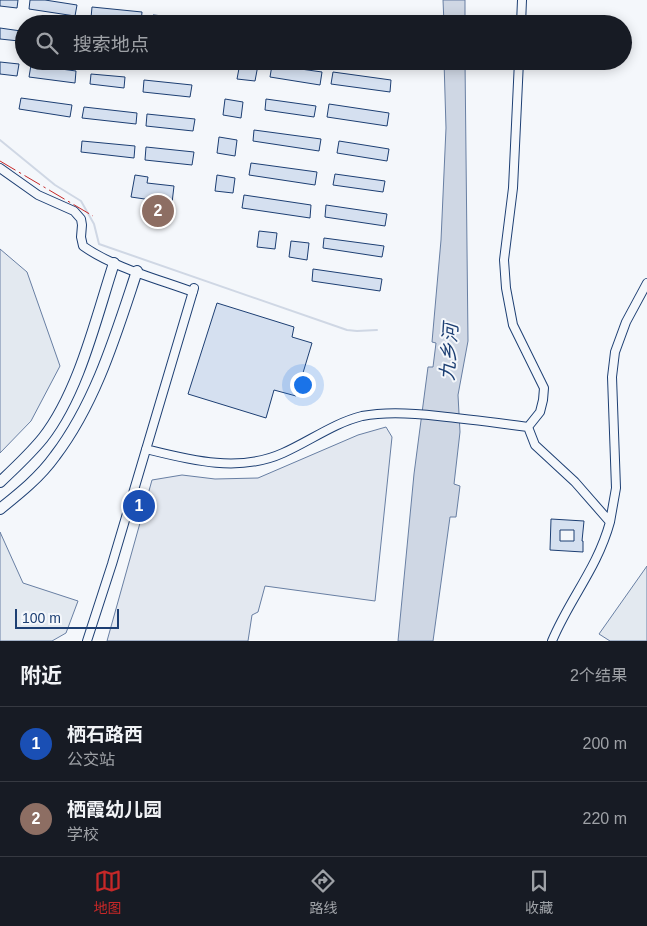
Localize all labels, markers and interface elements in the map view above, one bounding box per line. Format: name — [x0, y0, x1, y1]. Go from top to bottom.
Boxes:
search box — [15, 15, 632, 70]
icon: search — [33, 29, 61, 57]
text: 搜索地点 — [73, 34, 149, 55]
pin: 2 — [142, 192, 174, 230]
water label: 九乡河 — [437, 319, 462, 381]
your location — [290, 372, 316, 398]
pin: 1 — [123, 487, 155, 525]
scale bar — [15, 606, 119, 629]
text: 100 m — [22, 610, 61, 626]
text: 附近 — [20, 664, 62, 687]
text: 2个结果 — [570, 667, 627, 684]
text: 栖石路西 — [67, 724, 143, 745]
text: 1 — [32, 735, 40, 752]
text: 200 m — [583, 735, 627, 752]
text: 公交站 — [67, 751, 115, 768]
text: 栖霞幼儿园 — [67, 799, 162, 820]
text: 2 — [32, 810, 40, 827]
text: 220 m — [583, 810, 627, 827]
text: 学校 — [67, 826, 99, 843]
tab: 地图 — [94, 867, 122, 917]
tab: 路线 — [309, 867, 337, 917]
tab: 收藏 — [525, 867, 553, 917]

